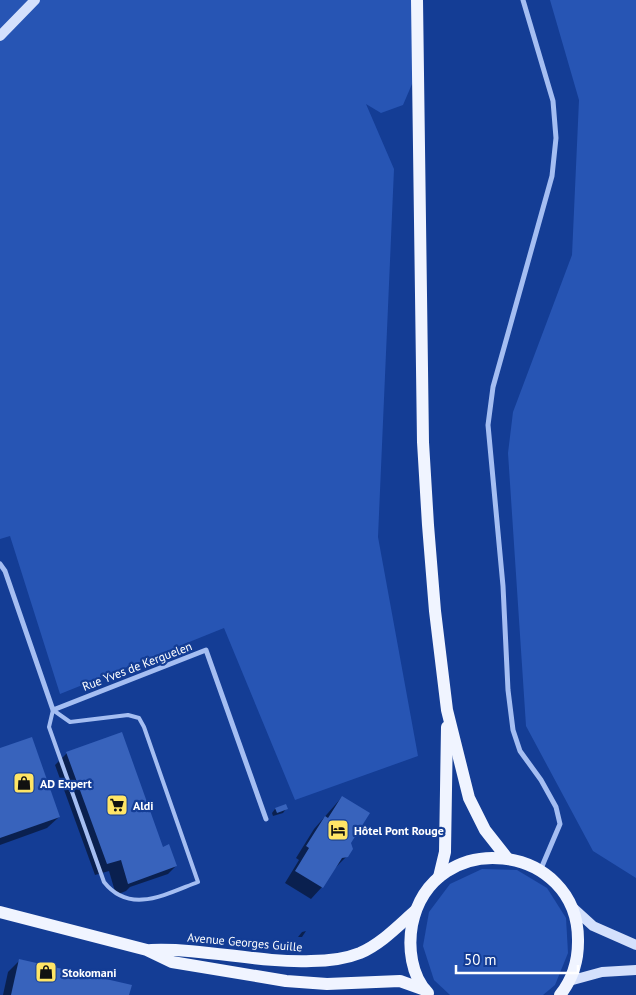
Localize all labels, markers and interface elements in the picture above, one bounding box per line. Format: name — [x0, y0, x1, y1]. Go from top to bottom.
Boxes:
street label: Rue Yves de Kerguelen — [80, 638, 194, 694]
shop icon: AD Expert — [12, 771, 36, 795]
place label: AD Expert — [40, 776, 93, 791]
supermarket icon: Aldi — [105, 793, 129, 817]
place label: Aldi — [133, 798, 153, 813]
hotel icon: Hôtel Pont Rouge — [326, 818, 350, 842]
place label: Hôtel Pont Rouge — [354, 823, 444, 838]
street label: Avenue Georges Guille — [187, 929, 303, 955]
scale bar — [456, 942, 578, 974]
text: 50 m — [464, 950, 497, 969]
shop icon: Stokomani — [34, 960, 58, 984]
place label: Stokomani — [62, 965, 117, 980]

